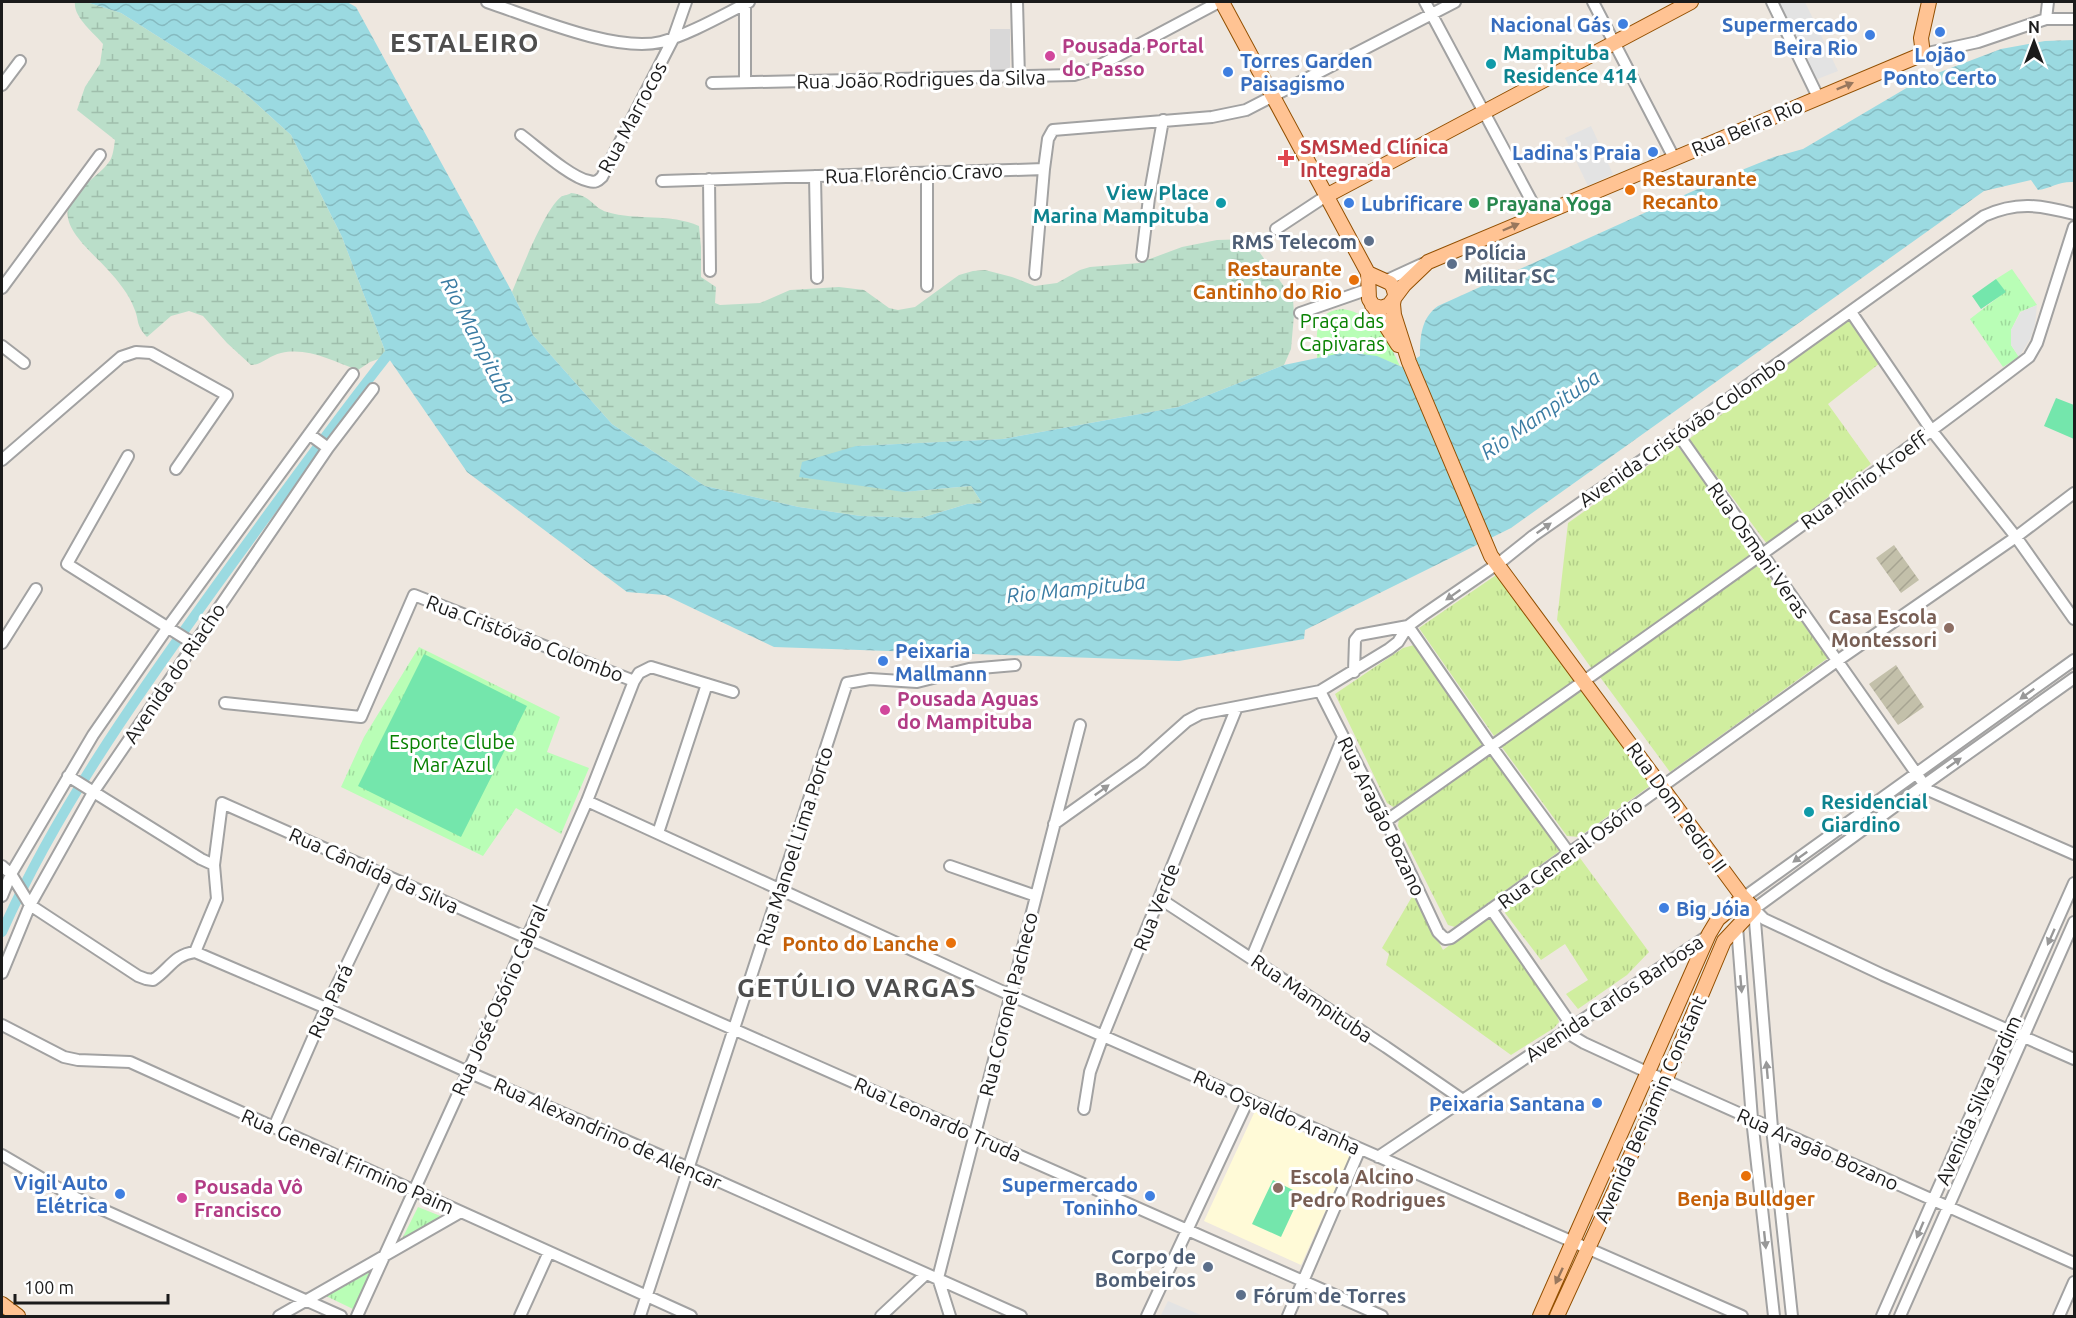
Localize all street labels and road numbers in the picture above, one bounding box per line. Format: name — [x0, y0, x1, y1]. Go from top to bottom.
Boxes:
street label: Rua Marrocos — [593, 57, 671, 177]
street label: Rua João Rodrigues da Silva — [796, 65, 1046, 93]
street label: Rua Beira Rio — [1688, 93, 1806, 161]
street label: Rua Florêncio Cravo — [825, 158, 1003, 188]
street label: Avenida Cristóvão Colombo — [1574, 351, 1790, 511]
street label: Rua Plínio Kroeff — [1796, 426, 1932, 534]
street label: Rua Osmani Veras — [1703, 478, 1815, 622]
street label: Rua Cristóvão Colombo — [423, 590, 627, 686]
street label: Avenida do Riacho — [119, 598, 229, 748]
street label: Rua Aragão Bozano — [1333, 733, 1431, 899]
street label: Rua Dom Pedro II — [1622, 738, 1732, 876]
street label: Rua Manoel Lima Porto — [751, 743, 837, 949]
street label: Rua General Osório — [1493, 793, 1647, 913]
street label: Rua Cândida da Silva — [286, 822, 462, 918]
street label: Rua Verde — [1128, 860, 1184, 954]
street label: Rua José Osório Cabral — [446, 901, 552, 1099]
street label: Rua Coronel Pacheco — [974, 910, 1042, 1098]
street label: Avenida Carlos Barbosa — [1521, 930, 1707, 1066]
street label: Rua Mampituba — [1247, 949, 1377, 1047]
street label: Rua Pará — [303, 961, 357, 1041]
street label: Avenida Benjamin Constant — [1589, 992, 1711, 1226]
street label: Avenida Silva Jardim — [1930, 1012, 2026, 1188]
street label: Rua Osvaldo Aranha — [1190, 1065, 1364, 1159]
street label: Rua Alexandrino de Alencar — [491, 1072, 726, 1194]
street label: Rua Leonardo Truda — [851, 1072, 1025, 1166]
street label: Rua Aragão Bozano — [1734, 1103, 1902, 1195]
street label: Rua General Firmino Paim — [238, 1104, 458, 1218]

